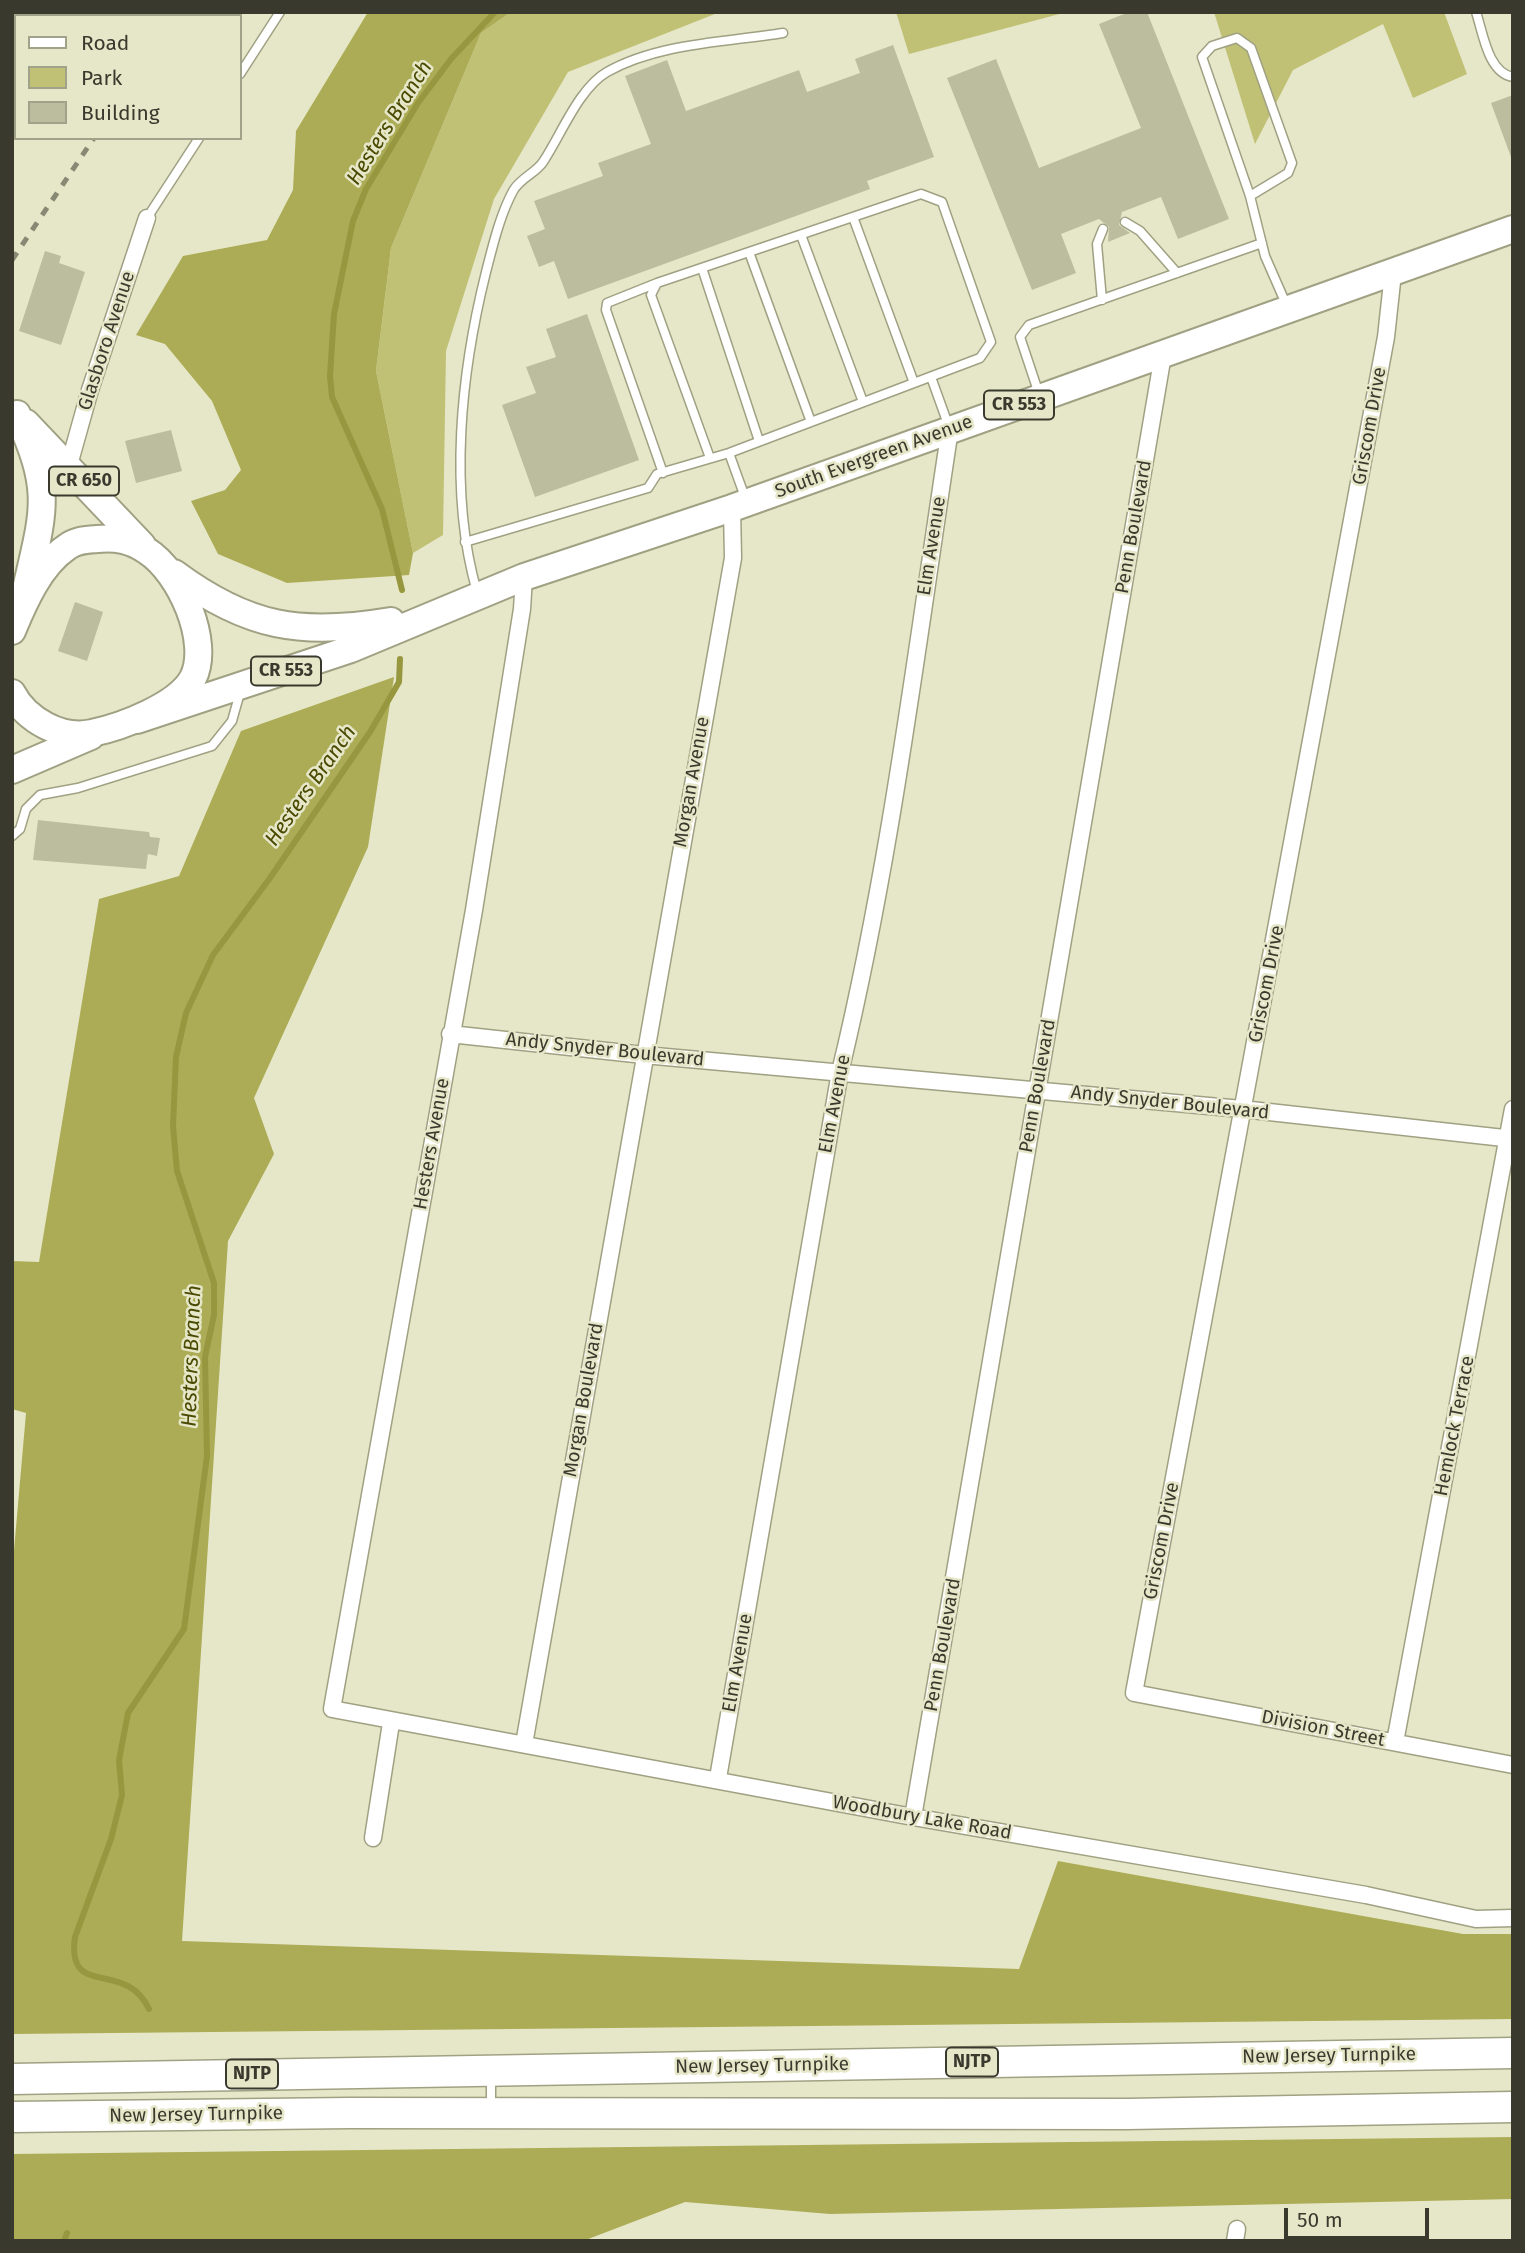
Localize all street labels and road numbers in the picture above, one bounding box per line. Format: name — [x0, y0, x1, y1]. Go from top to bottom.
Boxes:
street label: Glasboro Avenue — [74, 269, 140, 413]
street label: Griscom Drive — [1348, 365, 1392, 487]
road number: CR 553 — [984, 390, 1054, 419]
street label: South Evergreen Avenue — [772, 411, 976, 503]
street label: Penn Boulevard — [1111, 459, 1157, 595]
road number: CR 650 — [49, 466, 119, 495]
street label: Elm Avenue — [913, 495, 951, 597]
road number: CR 553 — [251, 656, 321, 686]
street label: Morgan Avenue — [669, 715, 715, 849]
street label: Griscom Drive — [1244, 923, 1290, 1045]
street label: Penn Boulevard — [1015, 1018, 1061, 1154]
street label: Andy Snyder Boulevard — [505, 1028, 705, 1072]
street label: Elm Avenue — [814, 1053, 856, 1155]
street label: Hesters Avenue — [409, 1076, 455, 1212]
street label: Andy Snyder Boulevard — [1070, 1081, 1270, 1125]
street label: Morgan Boulevard — [559, 1321, 609, 1479]
street label: Hemlock Terrace — [1430, 1354, 1480, 1498]
street label: Griscom Drive — [1139, 1480, 1185, 1602]
street label: Penn Boulevard — [920, 1577, 966, 1713]
street label: Elm Avenue — [718, 1612, 758, 1714]
street label: Division Street — [1259, 1706, 1387, 1752]
street label: Woodbury Lake Road — [831, 1791, 1013, 1845]
street label: New Jersey Turnpike — [1242, 2043, 1416, 2069]
road number: NJTP — [946, 2048, 998, 2076]
street label: New Jersey Turnpike — [675, 2053, 849, 2079]
road number: NJTP — [226, 2060, 278, 2088]
street label: New Jersey Turnpike — [109, 2102, 283, 2128]

